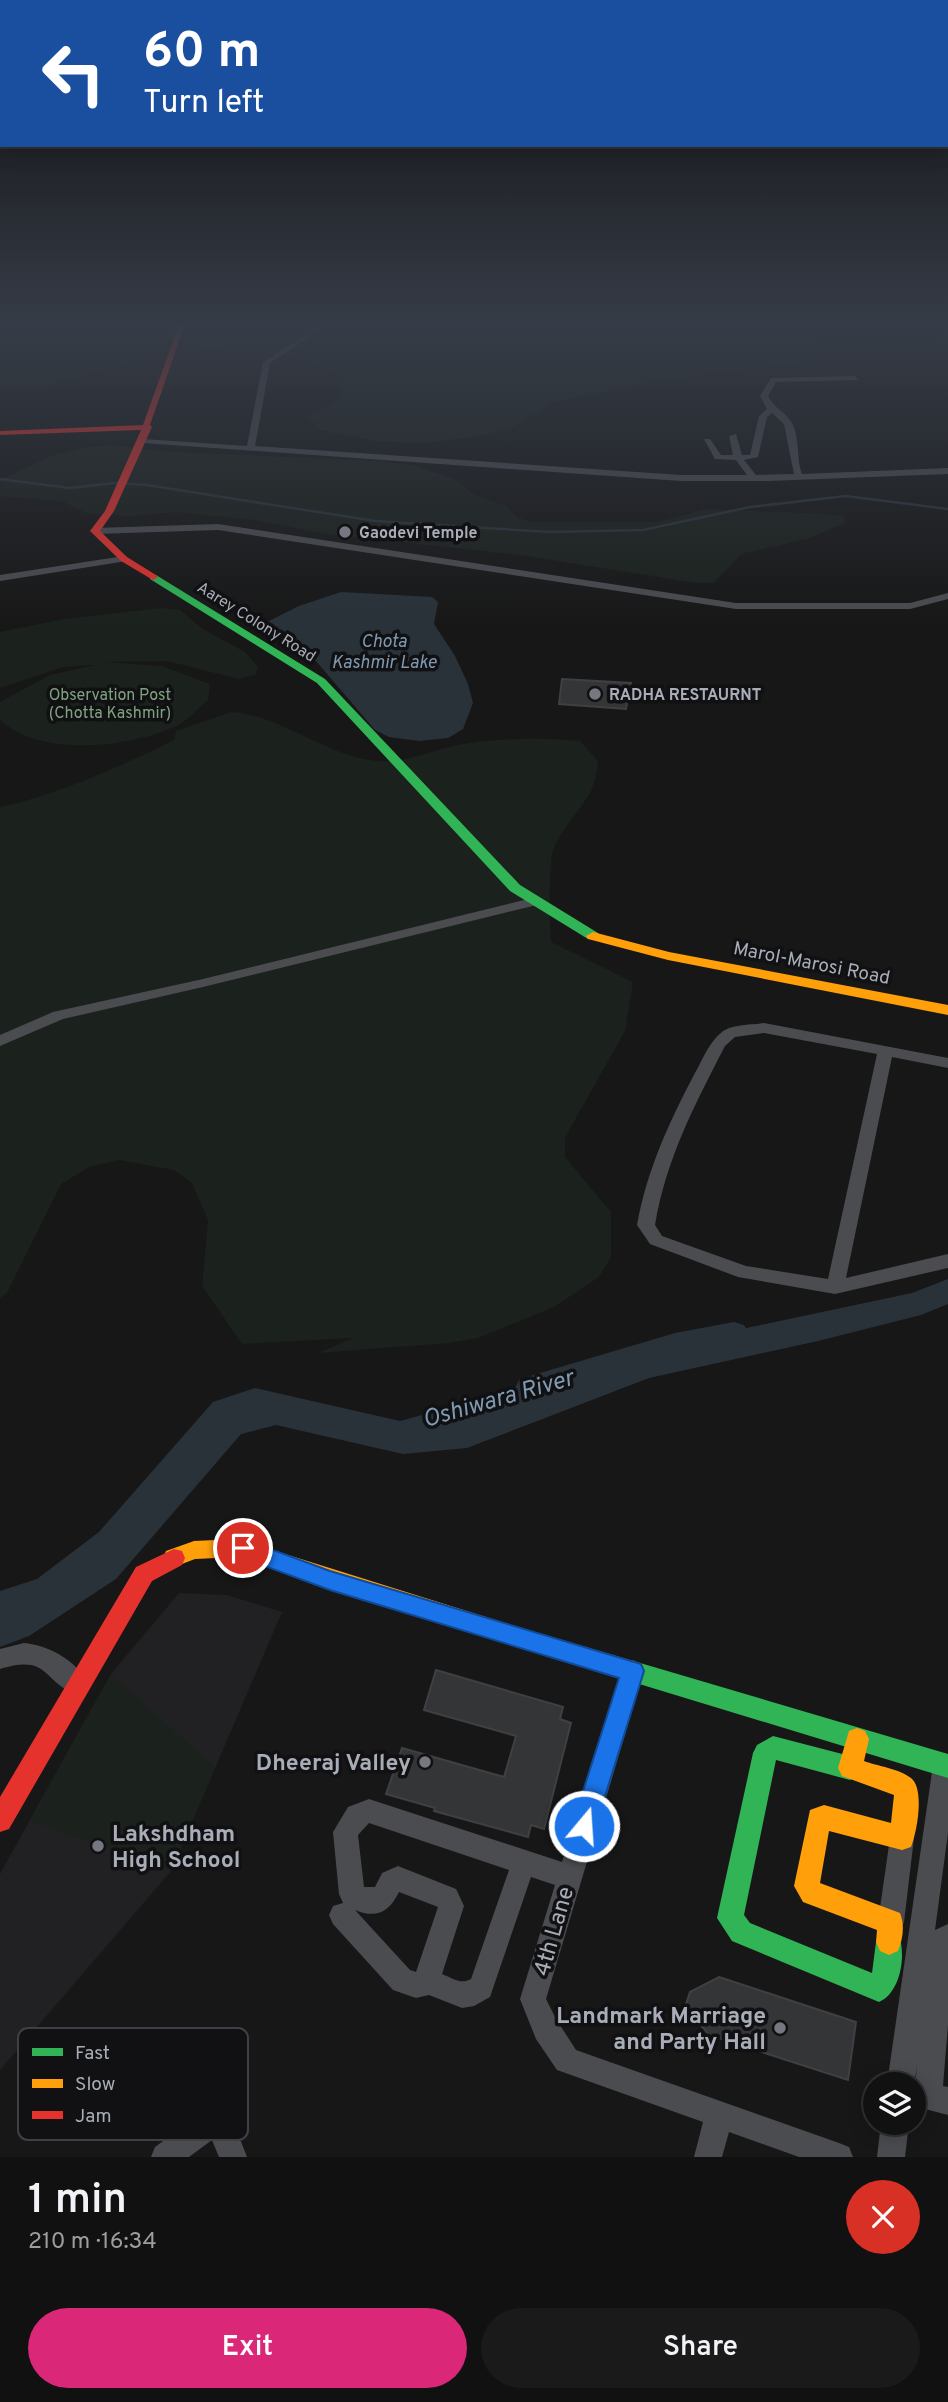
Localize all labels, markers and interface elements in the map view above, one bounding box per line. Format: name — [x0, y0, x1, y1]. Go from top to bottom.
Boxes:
text: 60 m — [143, 23, 261, 85]
icon: left — [28, 28, 119, 119]
text: Turn left — [143, 84, 264, 124]
marker: Gaodevi Temple — [337, 524, 353, 540]
place label: Gaodevi Temple — [359, 524, 478, 544]
street label: Aarey Colony Road — [193, 578, 319, 667]
water label: Chota Kashmir Lake — [331, 631, 437, 675]
park label: Observation Post (Chotta Kashmir) — [49, 686, 171, 724]
marker: RADHA RESTAURNT — [587, 686, 603, 702]
place label: RADHA RESTAURNT — [609, 686, 762, 706]
street label: Marol-Marosi Road — [731, 937, 892, 991]
water label: Oshiwara River — [420, 1364, 579, 1436]
pin — [213, 1518, 273, 1578]
icon: arrive — [224, 1529, 262, 1567]
place label: Dheeraj Valley — [256, 1750, 411, 1779]
marker: Dheeraj Valley — [417, 1754, 433, 1770]
position arrow — [547, 1789, 621, 1863]
place label: Lakshdham High School — [112, 1821, 241, 1876]
marker: Lakshdham High School — [90, 1838, 106, 1854]
street label: 4th Lane — [529, 1884, 582, 1980]
place label: Landmark Marriage and Party Hall — [556, 2003, 766, 2058]
marker: Landmark Marriage and Party Hall — [772, 2020, 788, 2036]
legend — [18, 2028, 248, 2140]
text: Fast — [75, 2042, 110, 2066]
map controls — [863, 2072, 926, 2135]
button: layers — [863, 2072, 926, 2135]
text: Slow — [75, 2073, 115, 2097]
text: Jam — [75, 2105, 112, 2129]
text: 1 min — [28, 2175, 127, 2228]
button: close — [846, 2180, 920, 2254]
text: 210 m · 16:34 — [28, 2228, 157, 2257]
button: Exit — [28, 2308, 467, 2388]
button: Share — [481, 2308, 920, 2388]

